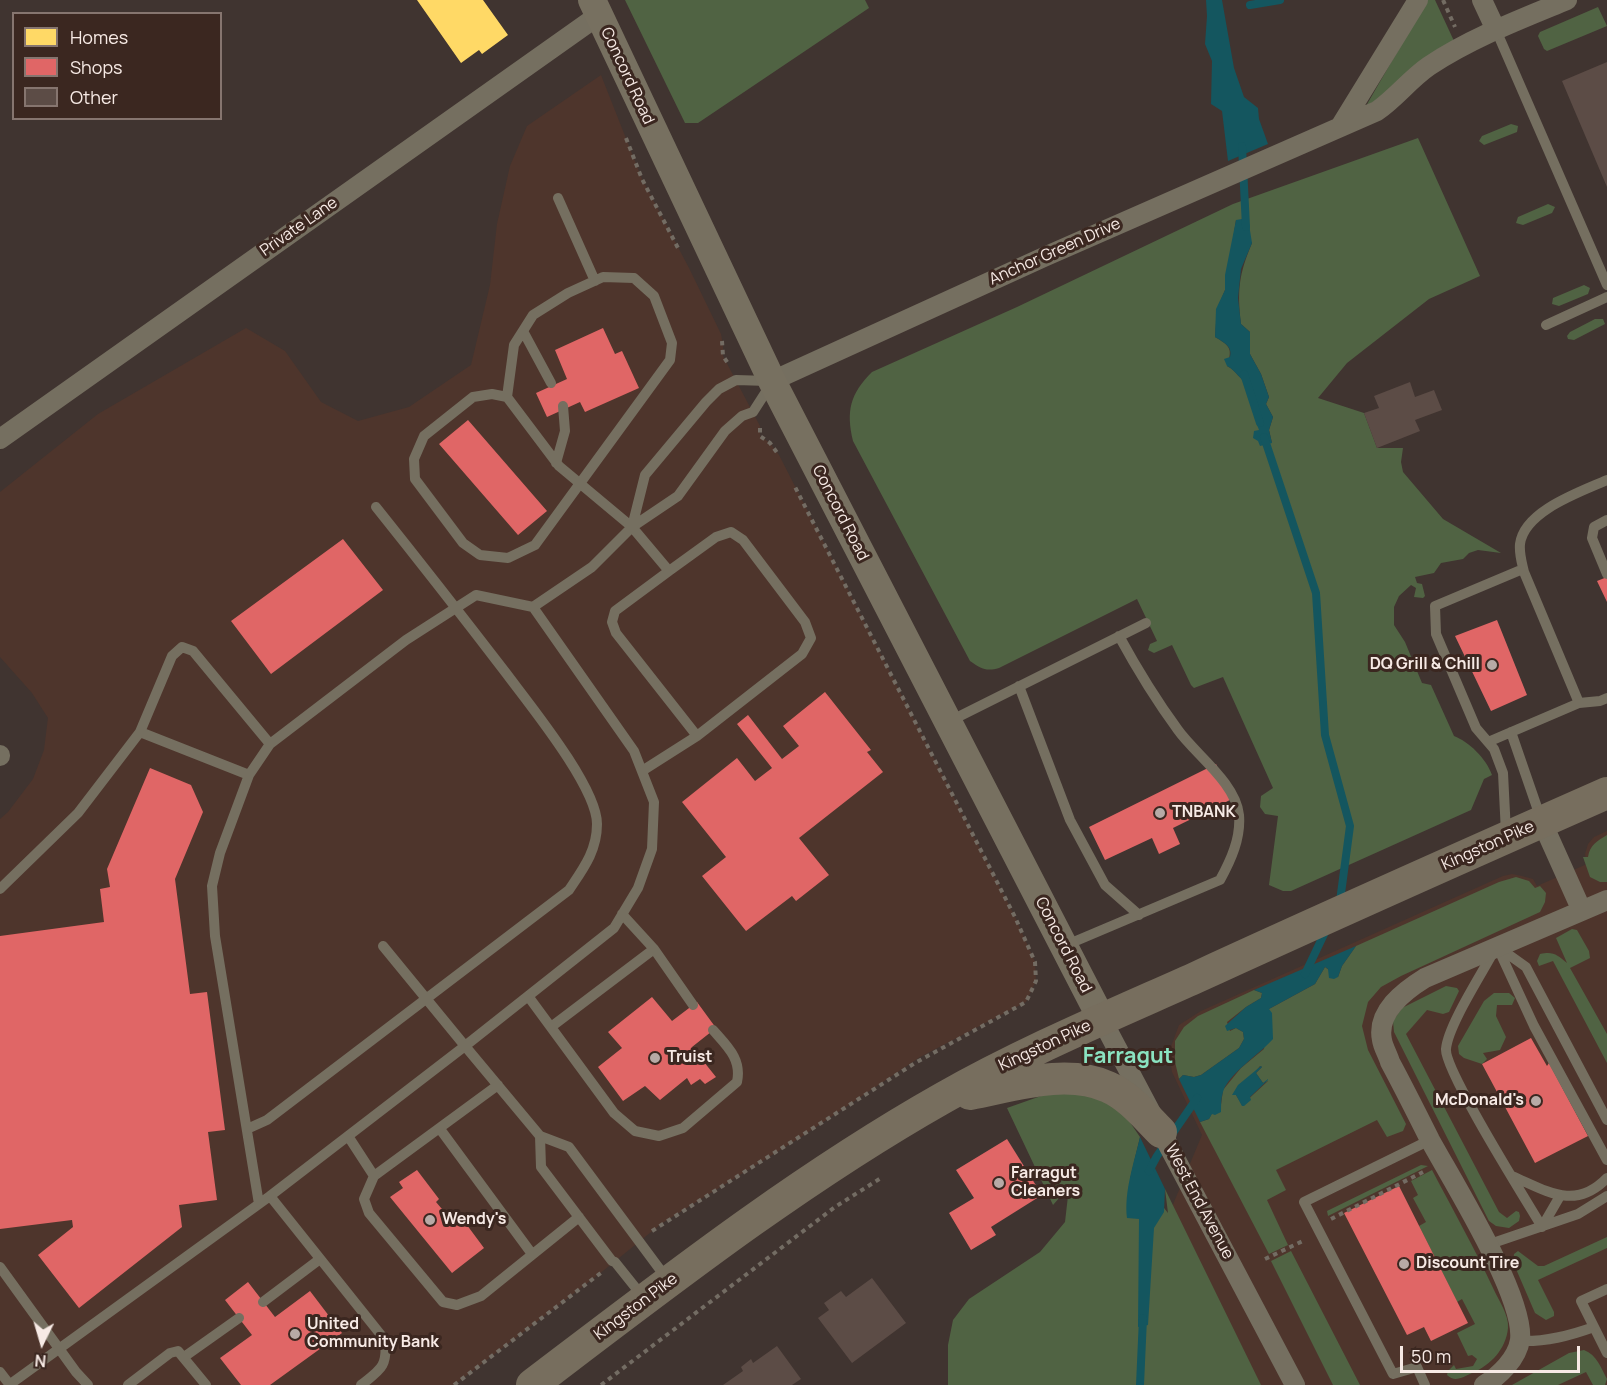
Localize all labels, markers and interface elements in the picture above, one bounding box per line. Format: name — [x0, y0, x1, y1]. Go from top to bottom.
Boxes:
legend — [12, 12, 222, 120]
text: Homes — [70, 25, 128, 49]
street label: Concord Road — [596, 25, 658, 127]
text: Shops — [70, 55, 122, 79]
text: Other — [70, 85, 118, 109]
street label: Private Lane — [257, 193, 341, 261]
street label: Anchor Green Drive — [986, 214, 1124, 290]
street label: Concord Road — [808, 462, 872, 564]
place label: DQ Grill & Chill — [1370, 655, 1480, 675]
marker: DQ Grill & Chill — [1485, 658, 1499, 672]
place label: TNBANK — [1172, 803, 1236, 823]
marker: TNBANK — [1153, 806, 1167, 820]
street label: Kingston Pike — [1439, 817, 1537, 875]
street label: Concord Road — [1031, 894, 1095, 996]
street label: Kingston Pike — [996, 1016, 1094, 1076]
district label: Farragut — [1083, 1044, 1173, 1070]
place label: Truist — [667, 1048, 712, 1068]
marker: Truist — [648, 1051, 662, 1065]
place label: McDonald's — [1435, 1091, 1524, 1111]
marker: McDonald's — [1529, 1094, 1543, 1108]
street label: West End Avenue — [1161, 1141, 1237, 1263]
place label: Farragut Cleaners — [1011, 1164, 1080, 1202]
marker: Farragut Cleaners — [992, 1176, 1006, 1190]
place label: Wendy's — [442, 1210, 506, 1230]
marker: Wendy's — [423, 1213, 437, 1227]
place label: Discount Tire — [1416, 1254, 1519, 1274]
marker: Discount Tire — [1397, 1257, 1411, 1271]
street label: Kingston Pike — [591, 1269, 681, 1345]
north arrow — [12, 1313, 72, 1373]
place label: United Community Bank — [307, 1315, 439, 1353]
marker: United Community Bank — [288, 1327, 302, 1341]
scale bar — [1403, 1334, 1583, 1372]
text: 50 m — [1411, 1344, 1451, 1368]
text: N — [34, 1349, 47, 1372]

